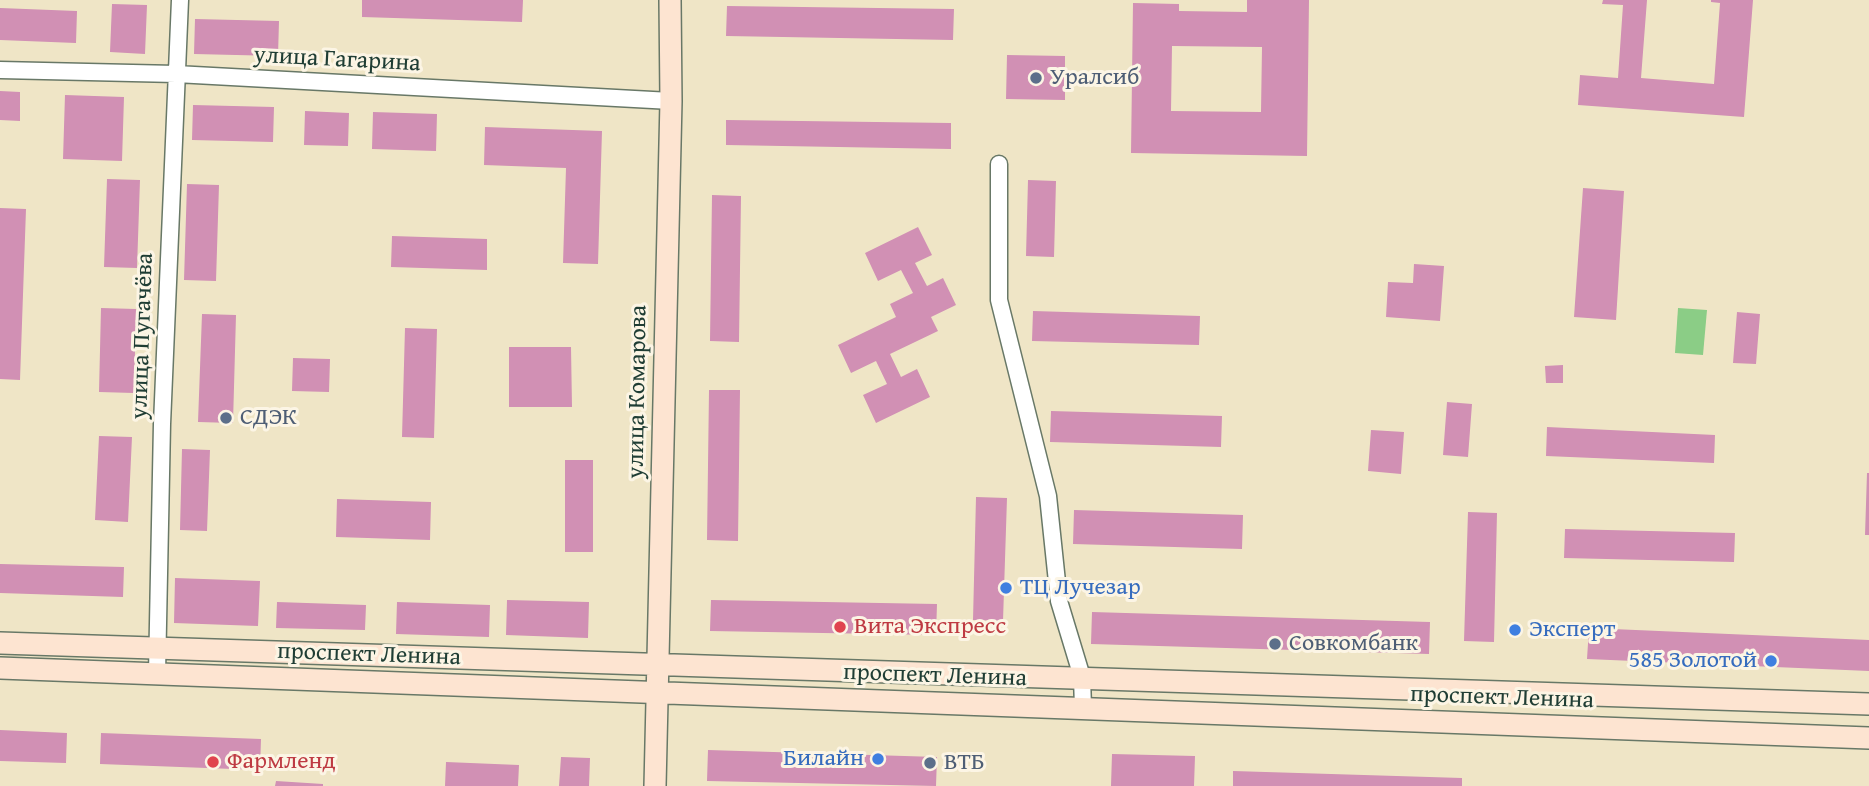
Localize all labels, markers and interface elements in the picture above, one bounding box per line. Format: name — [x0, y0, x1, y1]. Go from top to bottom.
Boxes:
street label: улица Гагарина — [253, 41, 421, 79]
place label: Уралсиб — [1050, 64, 1139, 92]
marker: Уралсиб — [1028, 70, 1044, 86]
street label: улица Пугачёва — [126, 252, 160, 420]
street label: улица Комарова — [622, 305, 654, 479]
place label: СДЭК — [240, 404, 297, 432]
marker: СДЭК — [218, 410, 234, 426]
place label: ТЦ Лучезар — [1020, 574, 1141, 602]
marker: ТЦ Лучезар — [998, 580, 1014, 596]
place label: Вита Экспресс — [854, 613, 1006, 641]
place label: Эксперт — [1529, 616, 1615, 644]
marker: Вита Экспресс — [832, 619, 848, 635]
marker: Эксперт — [1507, 622, 1523, 638]
place label: Совкомбанк — [1289, 630, 1418, 658]
marker: Совкомбанк — [1267, 636, 1283, 652]
street label: проспект Ленина — [277, 637, 461, 673]
place label: 585 Золотой — [1629, 647, 1757, 675]
marker: 585 Золотой — [1763, 653, 1779, 669]
street label: проспект Ленина — [843, 658, 1027, 694]
street label: проспект Ленина — [1410, 680, 1594, 716]
place label: Билайн — [783, 745, 864, 773]
place label: Фармленд — [227, 748, 336, 776]
place label: ВТБ — [944, 749, 985, 777]
marker: Билайн — [870, 751, 886, 767]
marker: Фармленд — [205, 754, 221, 770]
marker: ВТБ — [922, 755, 938, 771]

